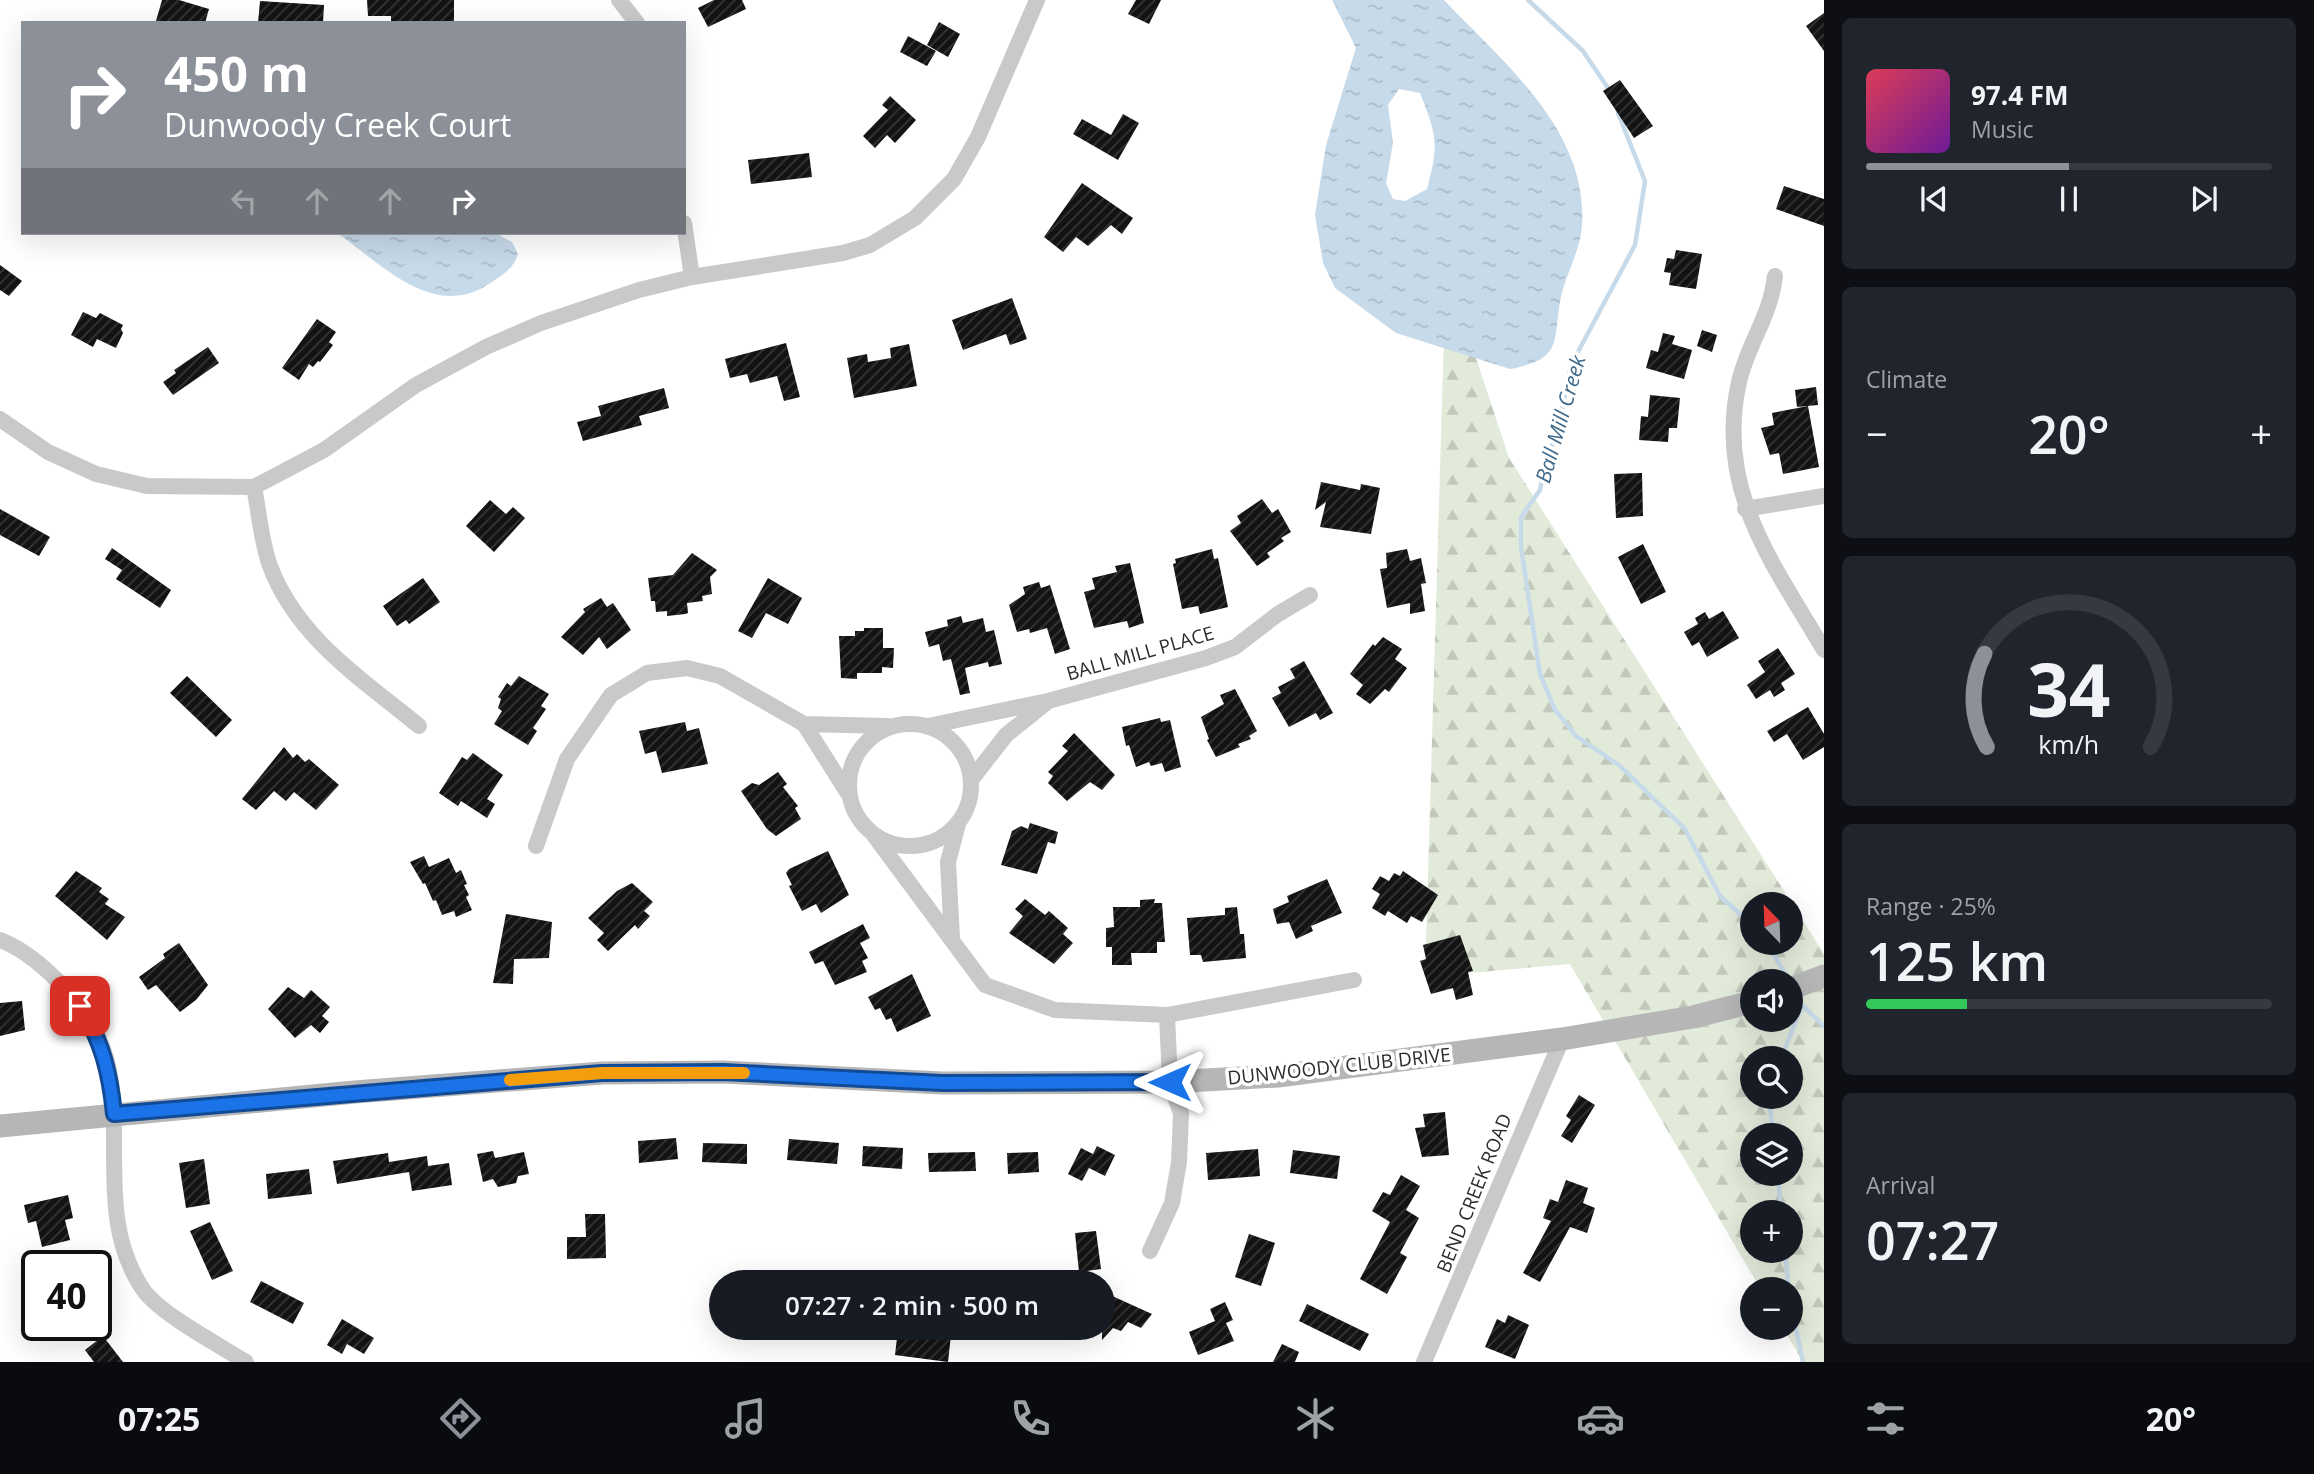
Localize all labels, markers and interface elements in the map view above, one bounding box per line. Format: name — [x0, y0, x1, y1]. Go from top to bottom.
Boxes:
text: 450 m — [164, 40, 309, 106]
icon: right — [49, 49, 140, 140]
text: 97.4 FM — [1971, 77, 2069, 113]
text: Dunwoody Creek Court — [164, 103, 512, 146]
text: Music — [1971, 113, 2034, 145]
icon: previous — [1915, 180, 1953, 218]
icon: pause — [2050, 180, 2088, 218]
icon: next — [2185, 180, 2223, 218]
icon: left — [225, 182, 263, 220]
icon: ahead — [298, 182, 336, 220]
icon: ahead — [371, 182, 409, 220]
icon: right — [444, 182, 482, 220]
water label: Ball Mill Creek — [1528, 351, 1592, 486]
text: Climate — [1866, 363, 1947, 395]
text: 20° — [2028, 398, 2110, 469]
text: − — [1866, 407, 1888, 459]
text: + — [2250, 407, 2272, 459]
street label: BALL MILL PLACE — [1063, 620, 1217, 686]
text: 34 — [2027, 639, 2111, 738]
text: km/h — [2039, 727, 2099, 761]
text: Range · 25% — [1866, 890, 1996, 922]
north arrow — [1740, 892, 1802, 956]
map controls — [1740, 892, 1803, 1340]
text: 125 km — [1866, 925, 2048, 996]
button: sound — [1740, 969, 1803, 1032]
pin — [50, 976, 110, 1036]
icon: arrive — [61, 987, 99, 1025]
street label: DUNWOODY CLUB DRIVE — [1226, 1041, 1452, 1091]
position arrow — [1133, 1045, 1207, 1119]
button: search — [1740, 1046, 1803, 1109]
street label: BEND CREEK ROAD — [1430, 1110, 1518, 1276]
button: layers — [1740, 1123, 1803, 1186]
text: Arrival — [1866, 1169, 1935, 1201]
button: + — [1740, 1200, 1803, 1263]
text: 07:27 — [1866, 1204, 1999, 1275]
speed limit sign: 40 — [21, 1250, 112, 1341]
button: − — [1740, 1277, 1803, 1340]
text: 07:27 · 2 min · 500 m — [785, 1287, 1039, 1323]
icon: directions — [436, 1394, 485, 1443]
icon: music — [721, 1394, 770, 1443]
icon: phone — [1006, 1394, 1055, 1443]
icon: climate — [1291, 1394, 1340, 1443]
icon: car — [1576, 1394, 1625, 1443]
icon: filters — [1861, 1394, 1910, 1443]
text: 07:25 — [118, 1397, 200, 1440]
text: 20° — [2146, 1397, 2196, 1440]

